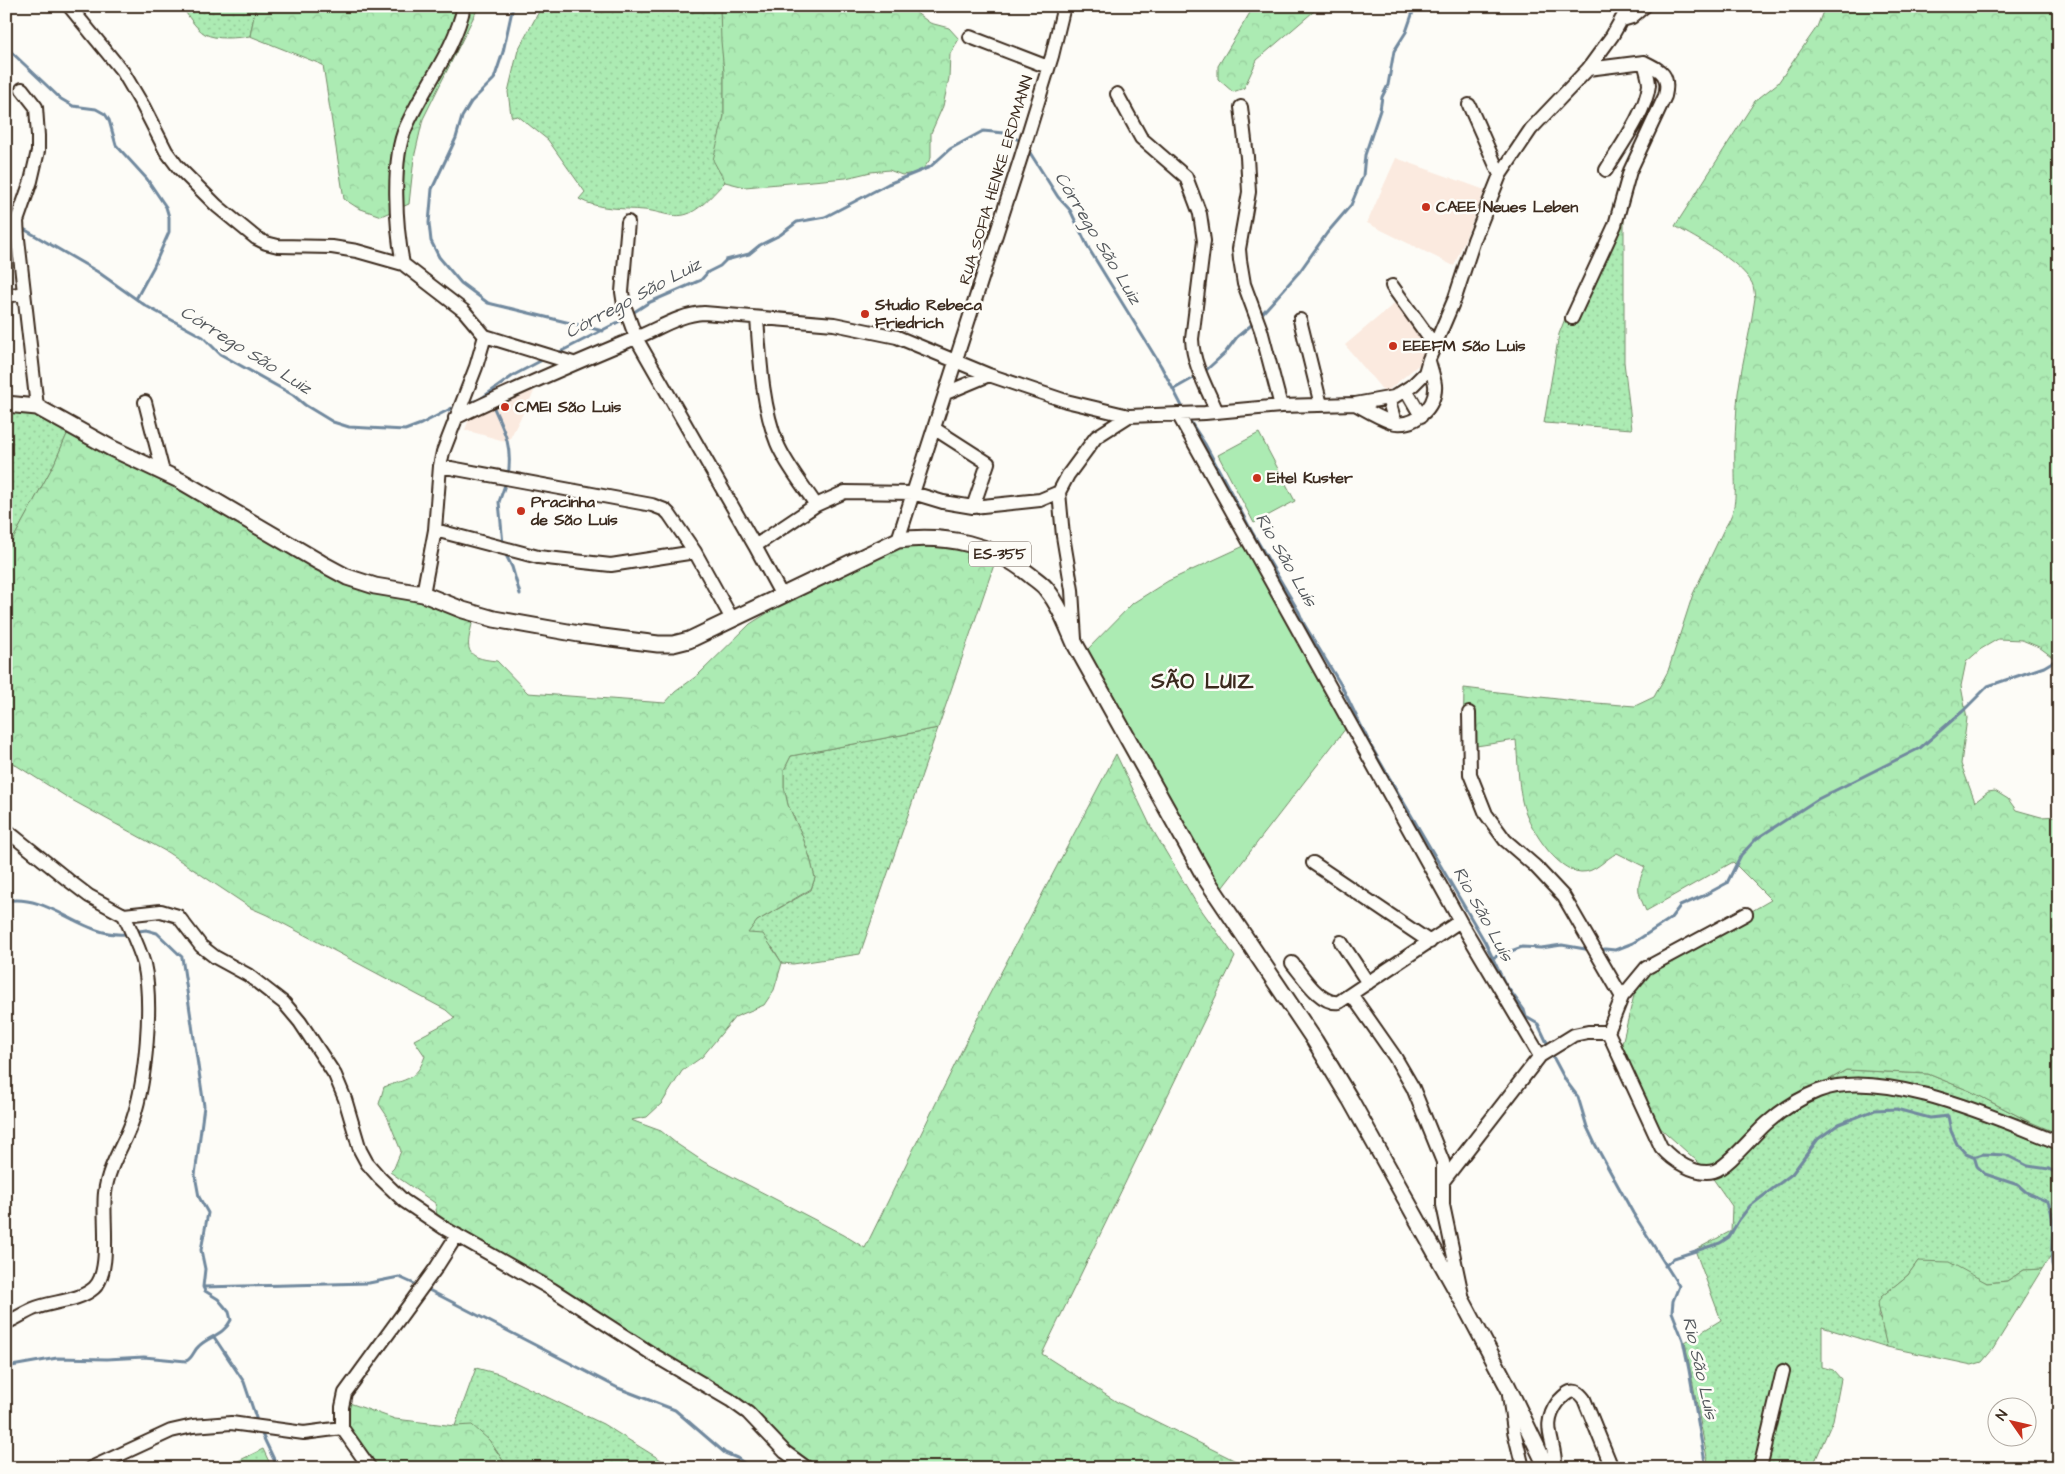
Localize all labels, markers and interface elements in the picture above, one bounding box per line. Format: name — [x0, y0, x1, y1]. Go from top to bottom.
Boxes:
street label: RUA SOFIA HENKE ERDMANN — [954, 73, 1038, 287]
water label: Córrego São Luiz — [1048, 167, 1148, 310]
place label: CAEE Neues Leben — [1436, 196, 1578, 218]
marker: CAEE Neues Leben — [1420, 201, 1432, 213]
water label: Córrego São Luiz — [561, 251, 707, 345]
place label: Studio Rebeca Friedrich — [874, 294, 983, 334]
water label: Córrego São Luiz — [175, 300, 317, 402]
marker: Studio Rebeca Friedrich — [859, 308, 871, 320]
place label: EEEFM São Luis — [1403, 335, 1526, 357]
marker: EEEFM São Luis — [1387, 340, 1399, 352]
place label: CMEI São Luis — [515, 396, 621, 418]
marker: CMEI São Luis — [499, 401, 511, 413]
place label: Eitel Kuster — [1267, 467, 1353, 489]
marker: Eitel Kuster — [1251, 472, 1263, 484]
place label: Pracinha de São Luís — [530, 491, 618, 531]
marker: Pracinha de São Luís — [515, 505, 527, 517]
water label: Rio São Luís — [1249, 509, 1323, 612]
road number: ES-355 — [969, 542, 1031, 566]
district label: SÃO LUIZ — [1150, 667, 1255, 696]
water label: Rio São Luís — [1447, 862, 1520, 967]
water label: Rio São Luís — [1676, 1314, 1724, 1423]
north arrow — [1988, 1396, 2038, 1446]
text: N — [1991, 1406, 2013, 1425]

